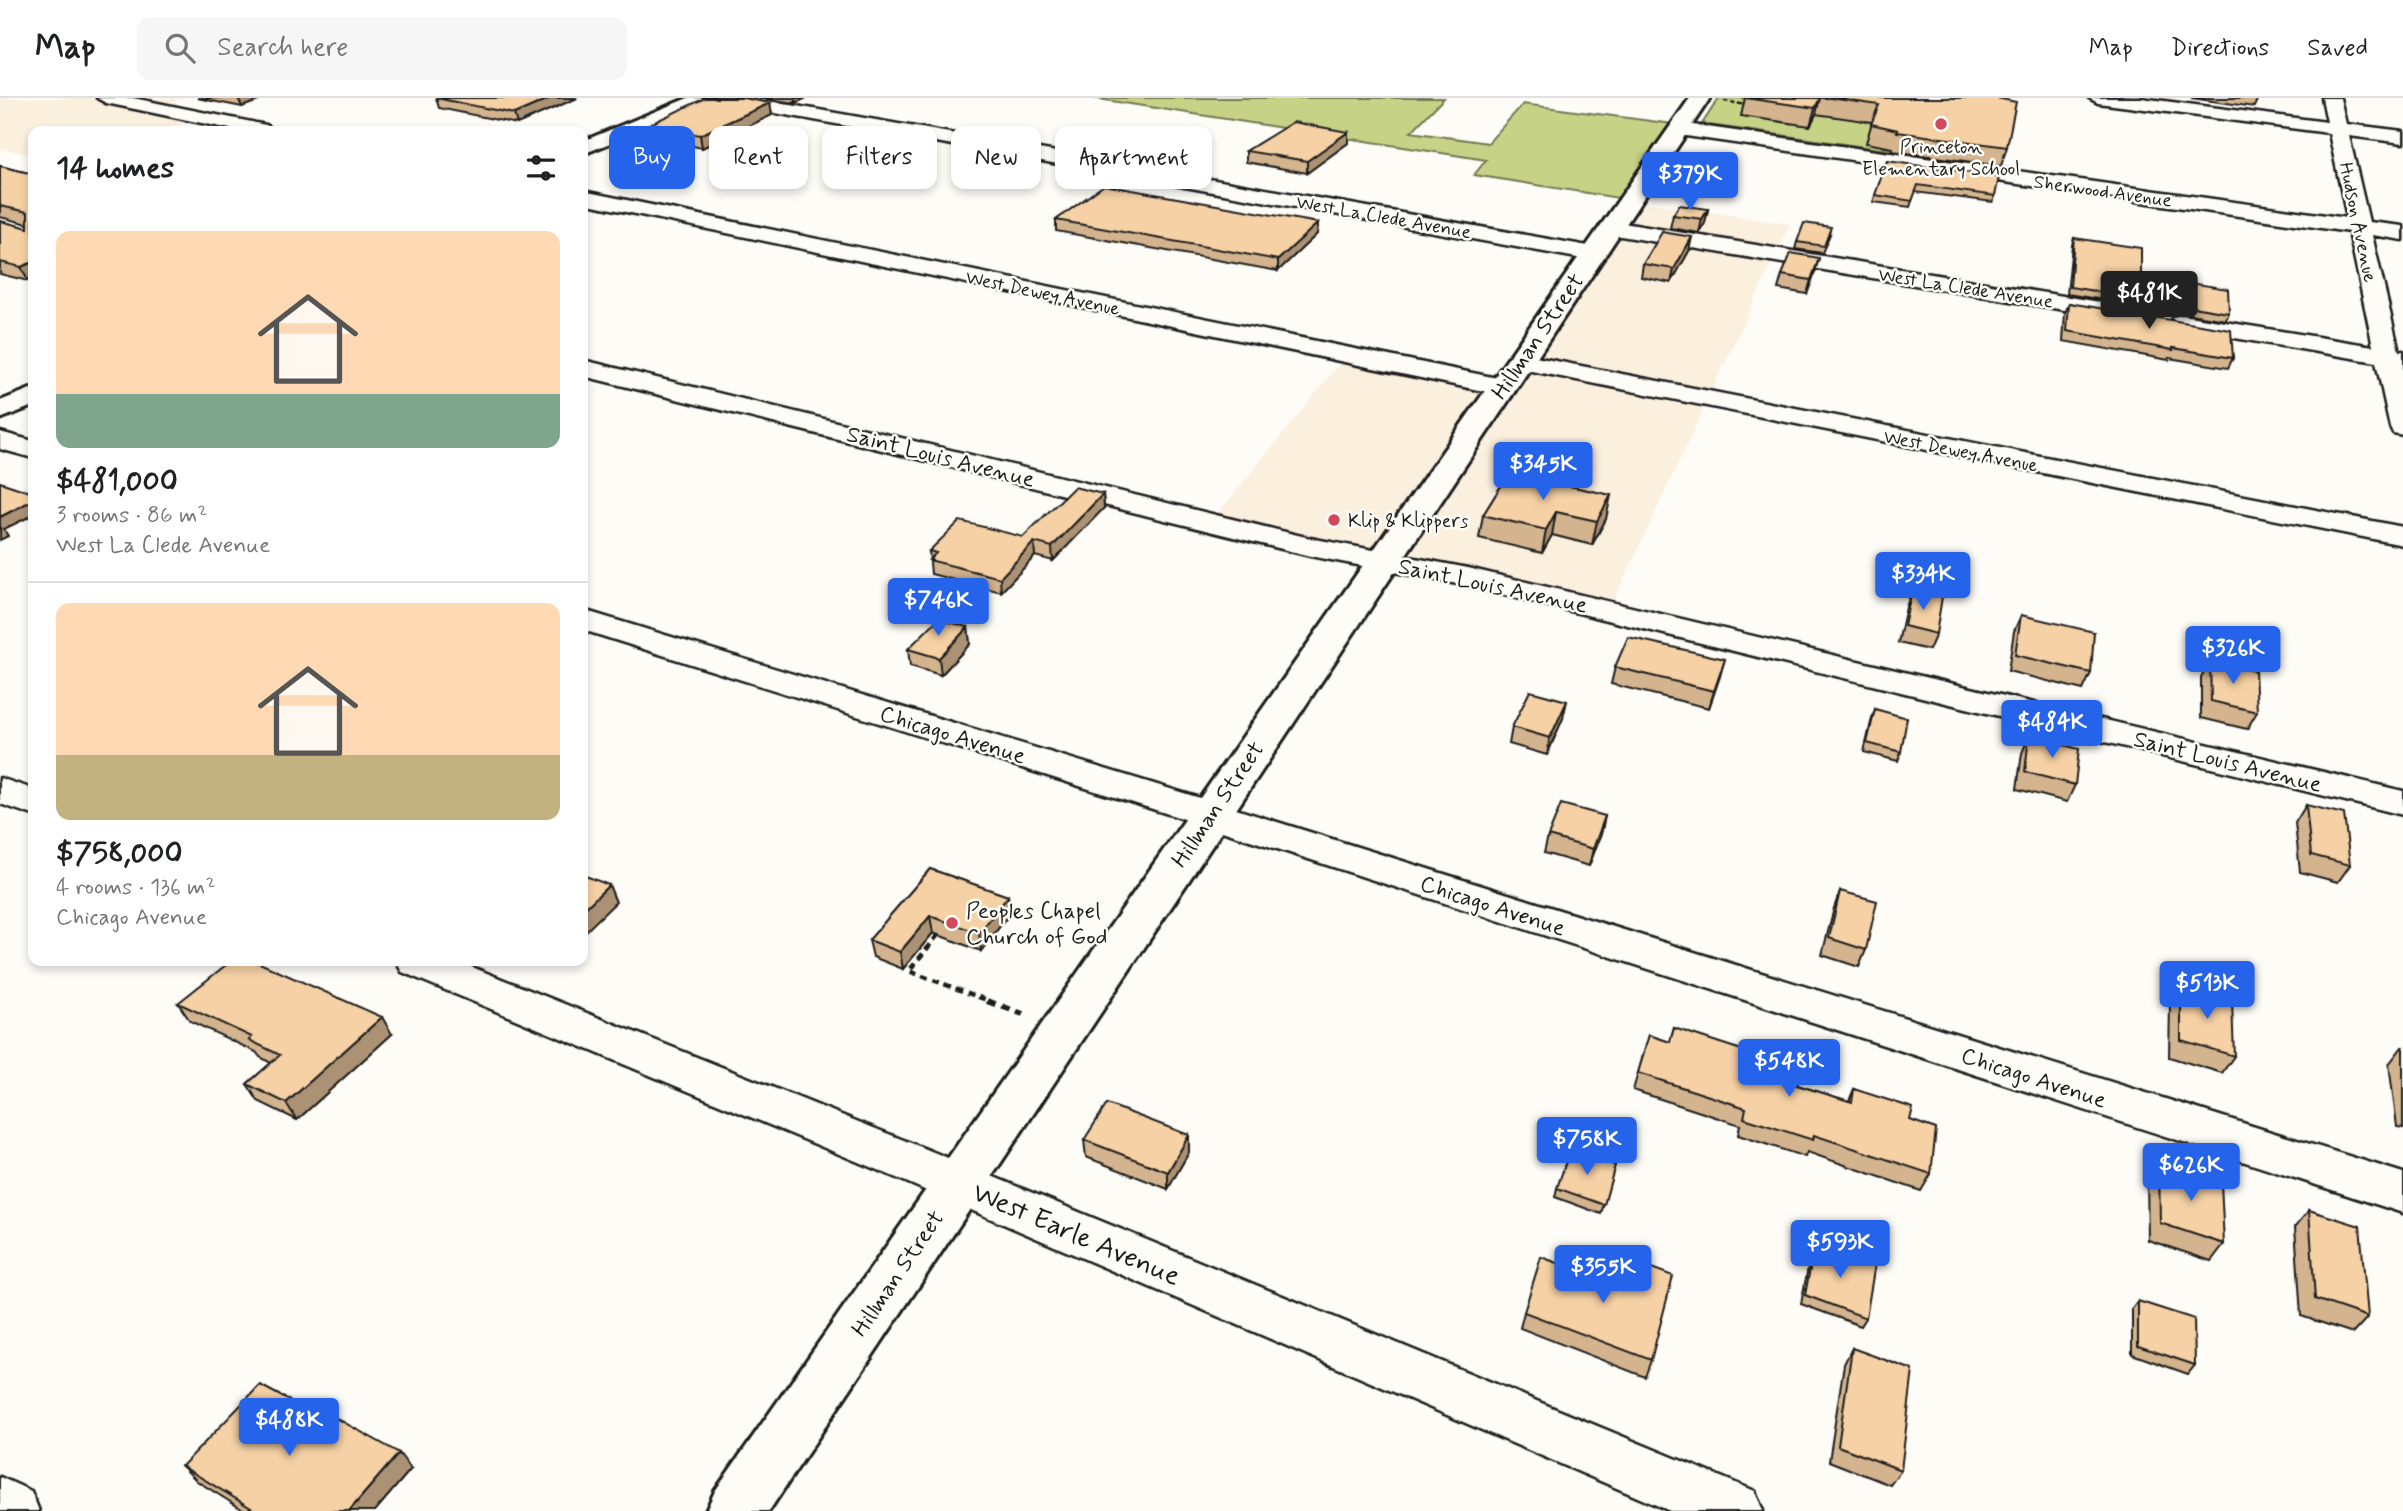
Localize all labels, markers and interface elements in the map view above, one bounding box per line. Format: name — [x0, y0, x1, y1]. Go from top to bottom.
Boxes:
search box — [137, 17, 627, 80]
text: Map — [35, 26, 95, 70]
icon: search — [161, 29, 199, 67]
text: Search here — [217, 31, 348, 65]
text: Map — [2089, 33, 2133, 64]
text: Directions — [2171, 33, 2269, 64]
text: Saved — [2307, 33, 2368, 64]
marker: Princeton Elementary School — [1933, 116, 1949, 132]
chip: Buy — [609, 126, 695, 189]
chip: Rent — [709, 126, 808, 189]
chip: Filters — [822, 126, 937, 189]
chip: New — [951, 126, 1041, 189]
chip: Apartment — [1055, 126, 1212, 189]
place label: Princeton Elementary School — [1862, 135, 2020, 182]
text: 14 homes — [56, 149, 174, 188]
icon: filters — [522, 149, 560, 187]
pin: $379K — [1641, 152, 1739, 212]
text: $379K — [1658, 160, 1722, 190]
street label: Hudson Avenue — [2333, 160, 2382, 285]
street label: Sherwood Avenue — [2032, 169, 2174, 214]
street label: West La Clede Avenue — [1294, 190, 1473, 245]
street label: West La Clede Avenue — [1876, 262, 2055, 315]
street label: West Dewey Avenue — [963, 265, 1122, 322]
street label: Hillman Street — [1485, 268, 1592, 406]
pin: $481K — [2100, 272, 2198, 331]
icon: home — [245, 276, 371, 402]
text: $481K — [2117, 279, 2181, 309]
street label: Saint Louis Avenue — [843, 420, 1038, 496]
street label: West Dewey Avenue — [1881, 424, 2040, 479]
pin: $345K — [1494, 442, 1592, 502]
text: $345K — [1510, 450, 1576, 480]
text: $481,000 — [56, 462, 178, 501]
text: 3 rooms · 86 m² — [56, 501, 207, 531]
place label: Klip & Klippers — [1348, 509, 1469, 534]
marker: Klip & Klippers — [1326, 512, 1342, 528]
text: West La Clede Avenue — [56, 531, 270, 561]
street label: Saint Louis Avenue — [1395, 552, 1590, 622]
pin: $334K — [1874, 552, 1972, 612]
text: $334K — [1891, 560, 1955, 590]
pin: $746K — [889, 578, 987, 638]
text: $746K — [904, 586, 972, 616]
pin: $326K — [2184, 626, 2282, 686]
text: $326K — [2201, 634, 2265, 664]
icon: home — [245, 648, 371, 774]
street label: Chicago Avenue — [876, 699, 1029, 772]
pin: $484K — [2003, 700, 2101, 760]
text: $484K — [2017, 708, 2087, 738]
street label: Saint Louis Avenue — [2130, 725, 2325, 801]
street label: Hillman Street — [1165, 736, 1272, 874]
text: $758,000 — [56, 834, 183, 873]
street label: Chicago Avenue — [1416, 869, 1569, 944]
text: 4 rooms · 136 m² — [56, 873, 216, 903]
place label: Peoples Chapel Church of God — [966, 897, 1107, 953]
text: Chicago Avenue — [56, 903, 207, 933]
marker: Peoples Chapel Church of God — [944, 915, 960, 931]
pin: $513K — [2158, 962, 2256, 1021]
text: $513K — [2176, 969, 2238, 999]
pin: $548K — [1740, 1040, 1838, 1099]
street label: Chicago Avenue — [1957, 1041, 2110, 1116]
text: $548K — [1754, 1047, 1824, 1077]
pin: $758K — [1538, 1118, 1636, 1177]
text: $758K — [1553, 1125, 1621, 1155]
pin: $626K — [2142, 1144, 2240, 1203]
text: $626K — [2159, 1151, 2223, 1181]
street label: West Earle Avenue — [967, 1175, 1185, 1296]
street label: Hillman Street — [845, 1205, 952, 1343]
pin: $593K — [1791, 1220, 1889, 1280]
text: $593K — [1807, 1228, 1873, 1258]
pin: $355K — [1554, 1246, 1652, 1305]
text: $355K — [1570, 1253, 1636, 1283]
pin: $488K — [240, 1398, 338, 1458]
text: $488K — [255, 1406, 323, 1436]

